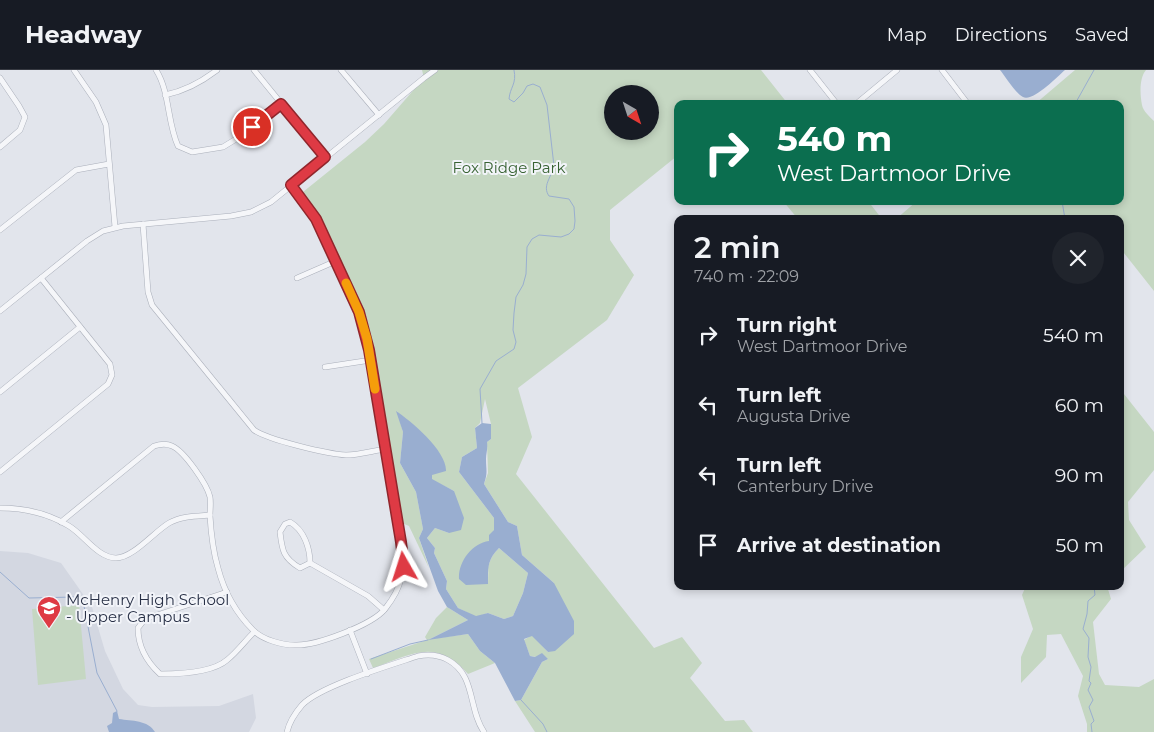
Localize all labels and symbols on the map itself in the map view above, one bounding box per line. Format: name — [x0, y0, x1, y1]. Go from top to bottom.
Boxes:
north arrow — [604, 85, 659, 140]
pin — [231, 106, 273, 148]
park label: Fox Ridge Park — [453, 158, 565, 177]
position arrow — [377, 540, 429, 592]
place label: McHenry High School - Upper Campus — [66, 590, 229, 626]
school or university icon: McHenry High School - Upper Campus — [36, 595, 62, 629]

